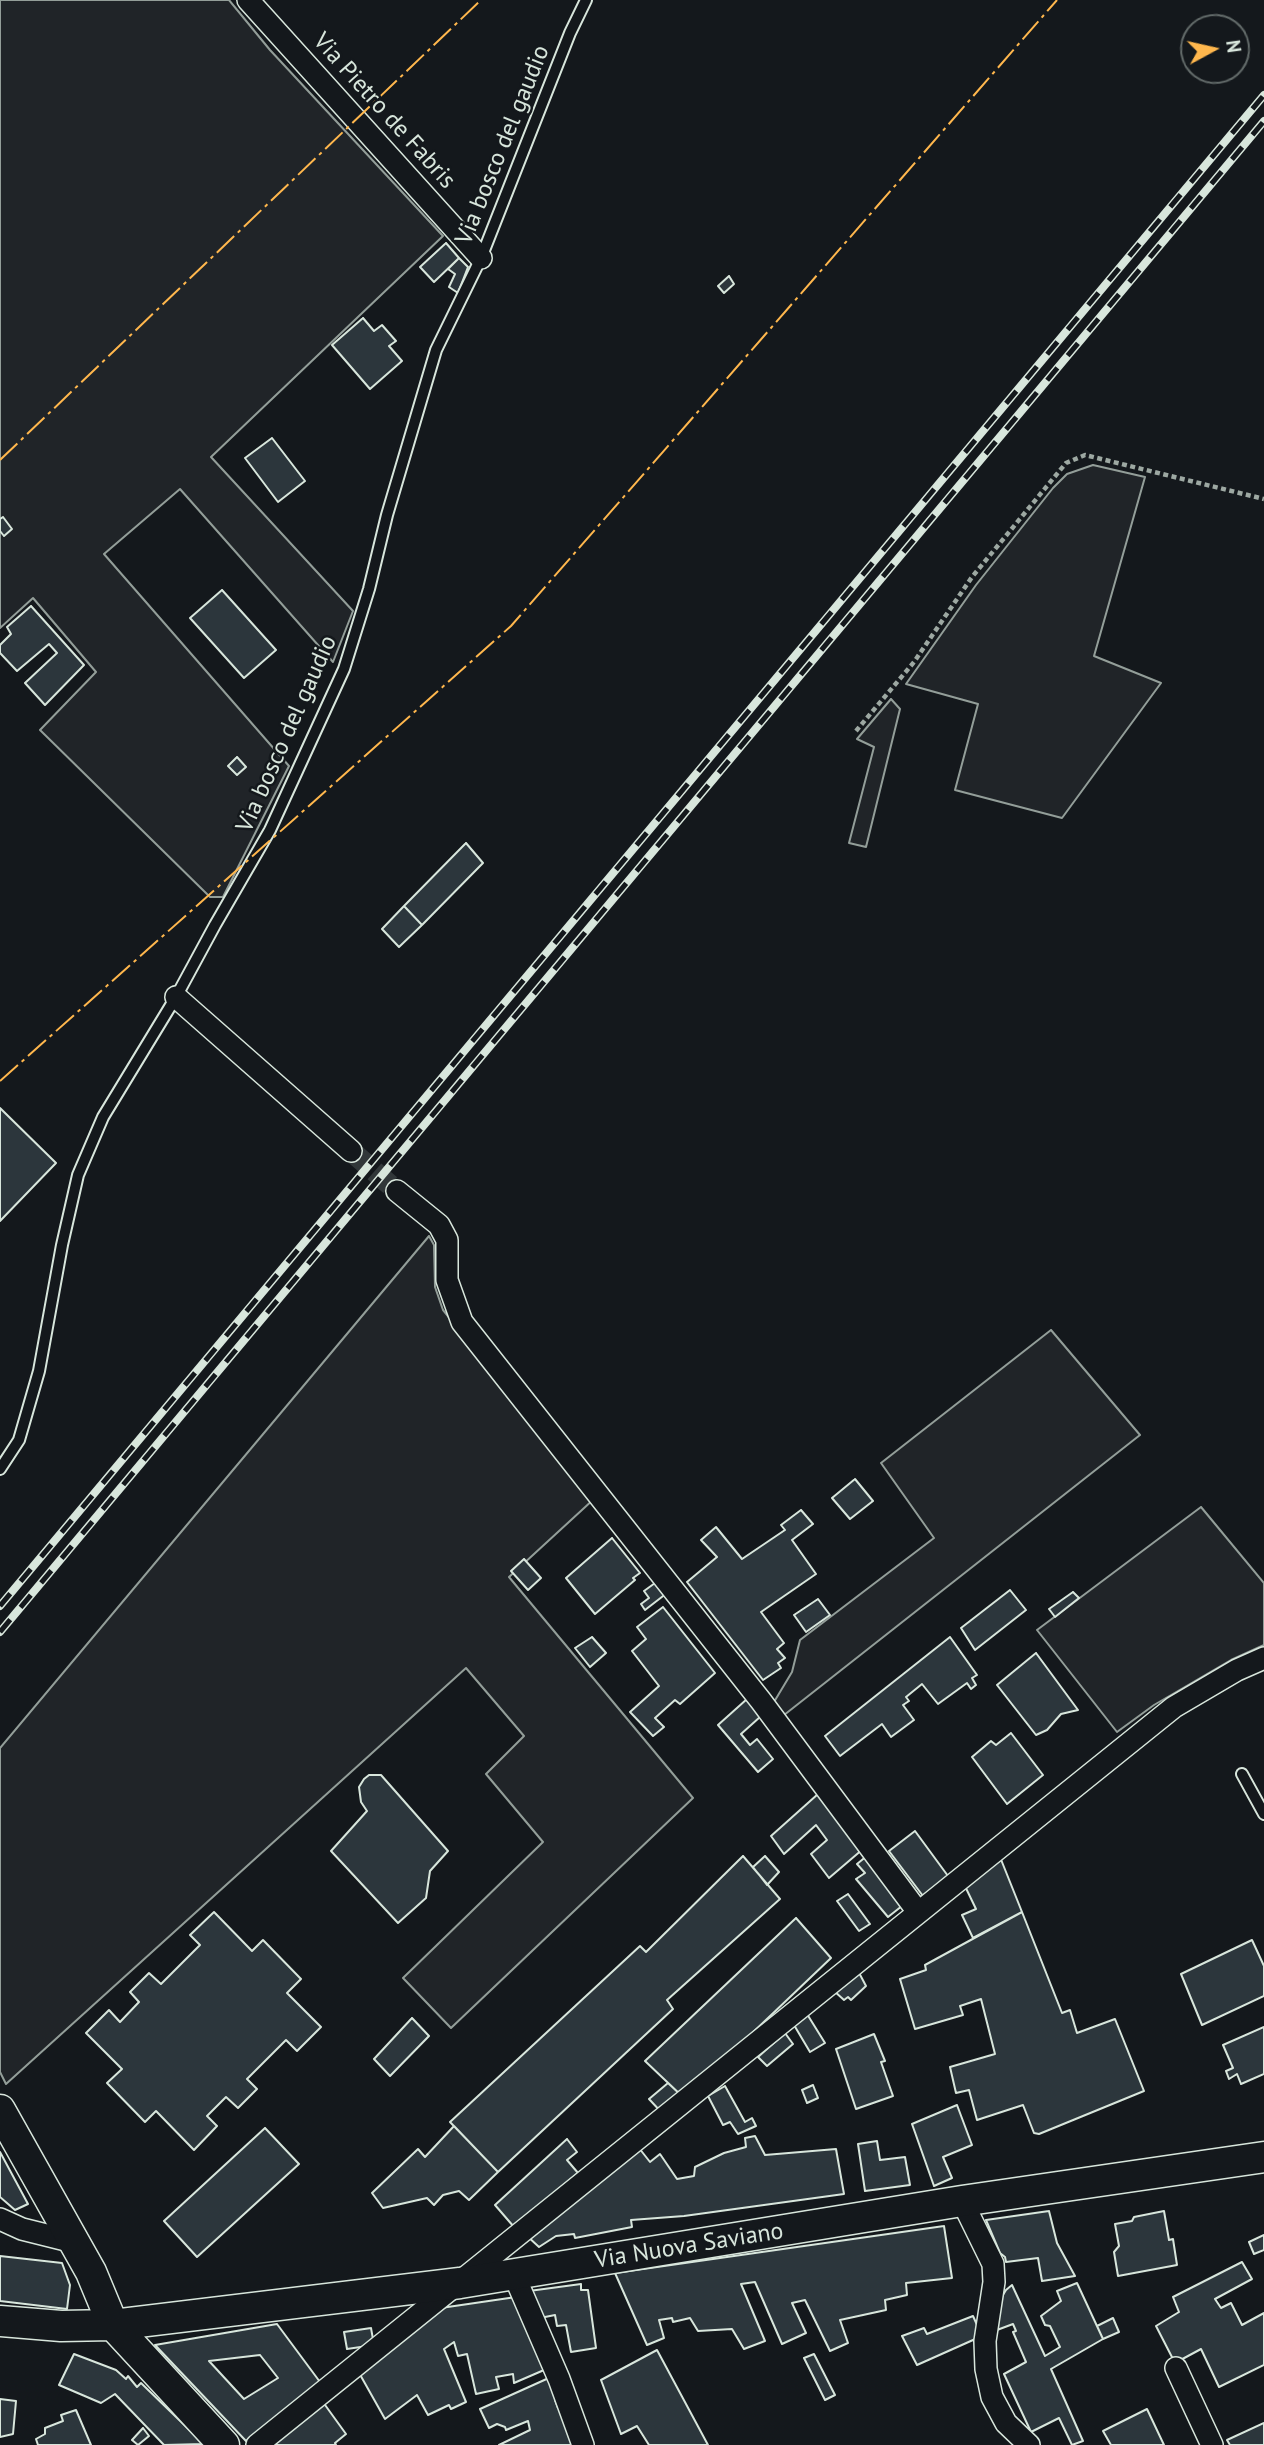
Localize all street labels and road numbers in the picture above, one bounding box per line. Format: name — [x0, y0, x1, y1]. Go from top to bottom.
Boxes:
street label: Via Pietro de Fabris — [307, 27, 461, 195]
street label: Via bosco del gaudio — [450, 41, 556, 249]
street label: Via bosco del gaudio — [231, 631, 343, 837]
street label: Via Nuova Saviano — [593, 2217, 785, 2275]

